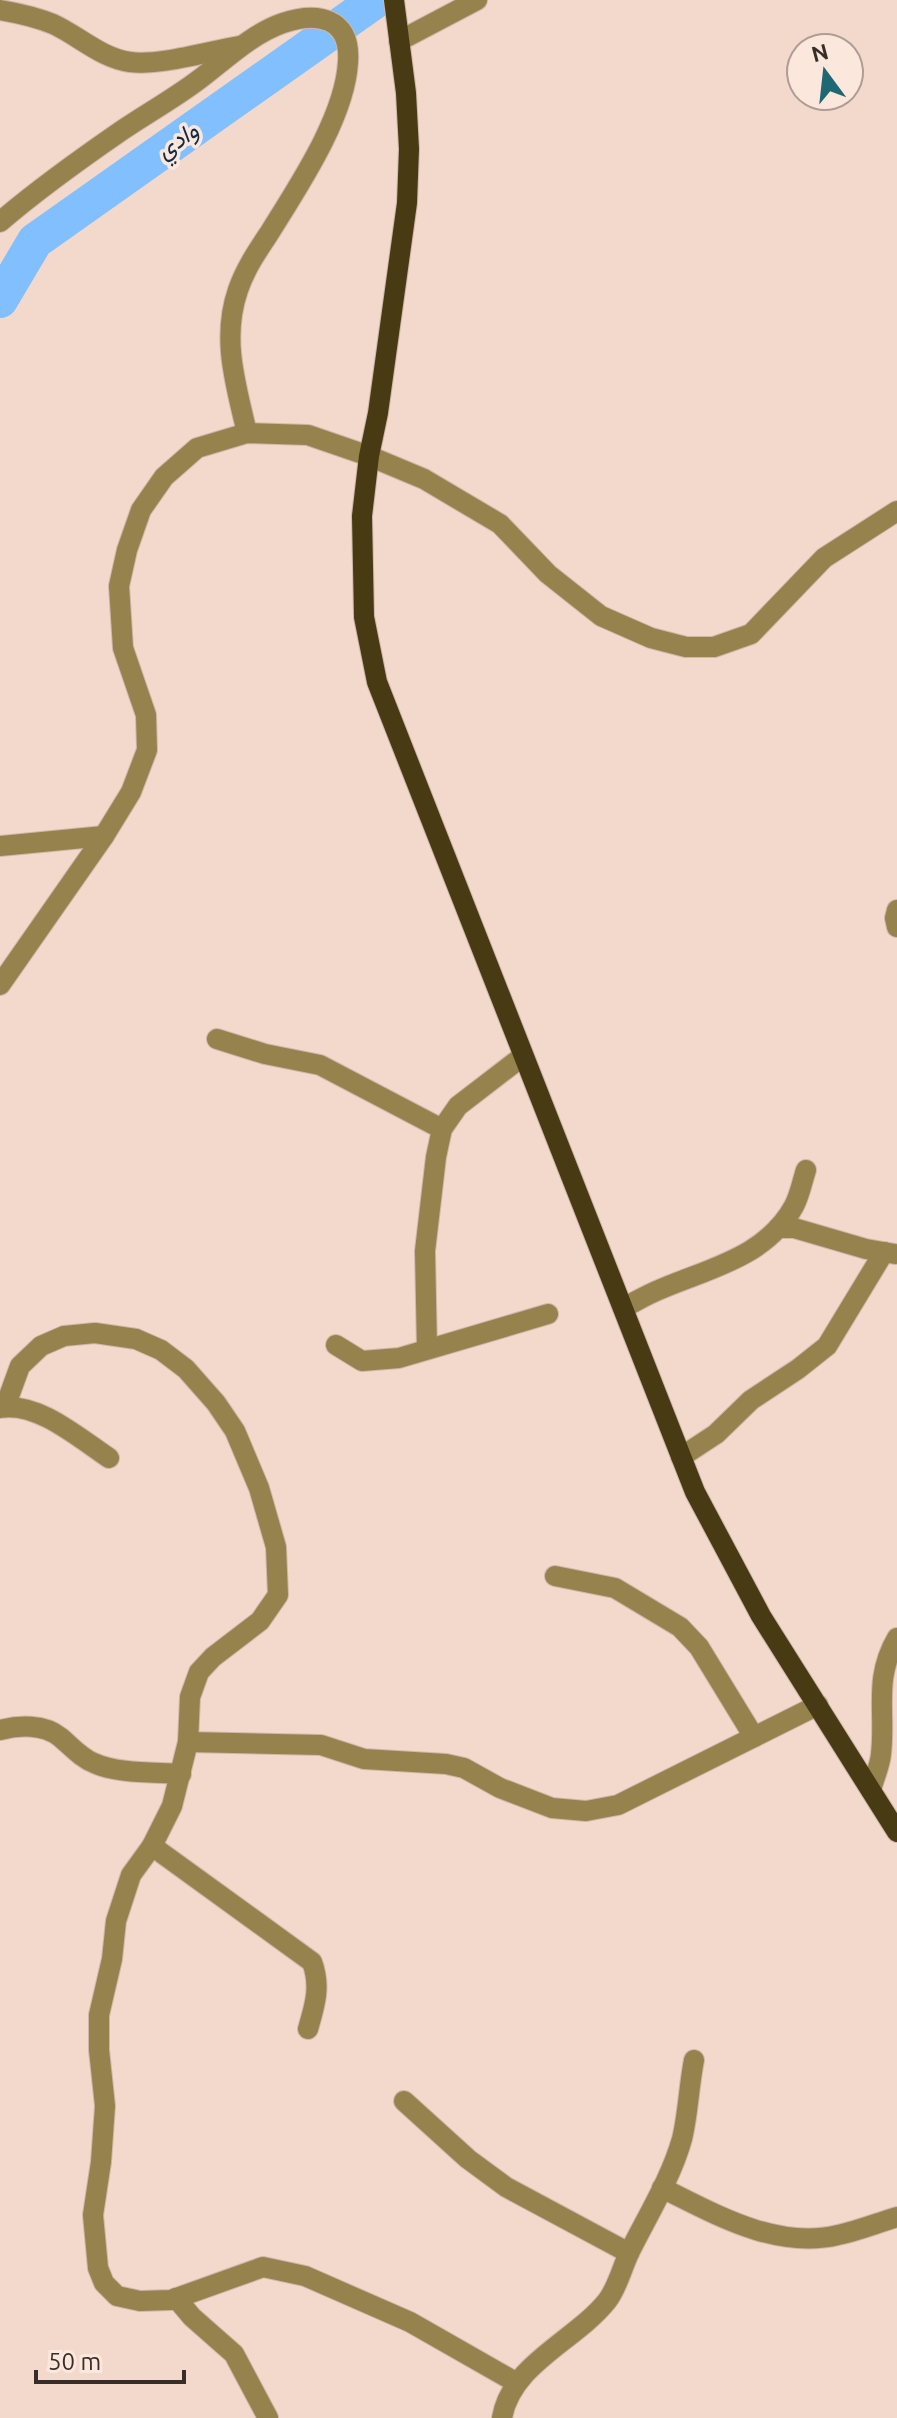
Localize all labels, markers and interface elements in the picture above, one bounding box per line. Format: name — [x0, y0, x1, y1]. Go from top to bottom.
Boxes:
north arrow — [785, 32, 865, 112]
text: N — [809, 38, 831, 66]
water label: وادي — [151, 116, 207, 169]
scale bar — [36, 2334, 184, 2384]
text: 50 m — [48, 2348, 101, 2375]

